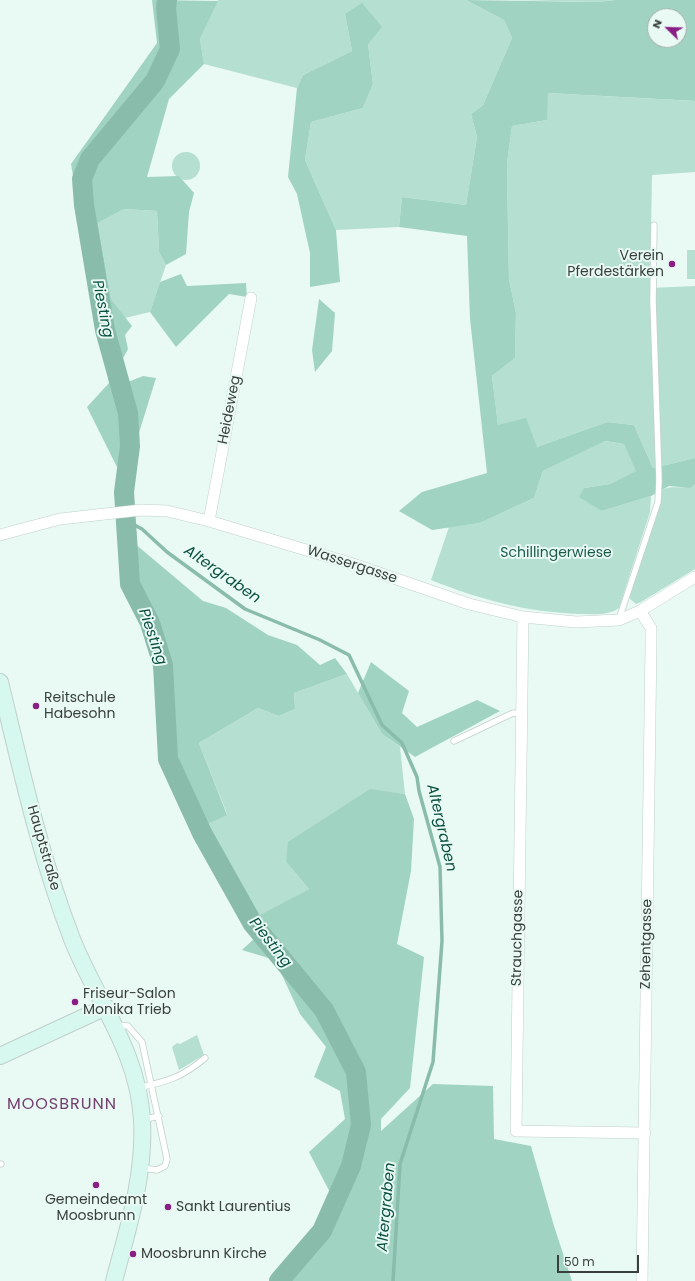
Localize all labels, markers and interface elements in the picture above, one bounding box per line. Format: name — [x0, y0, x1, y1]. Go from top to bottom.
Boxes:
north arrow — [647, 8, 687, 48]
text: N — [648, 17, 666, 31]
place label: Verein Pferdestärken — [567, 248, 664, 280]
marker: Verein Pferdestärken — [667, 259, 677, 269]
water label: Piesting — [88, 279, 116, 339]
street label: Heideweg — [215, 374, 245, 446]
water label: Altergraben — [180, 542, 264, 608]
street label: Wassergasse — [305, 543, 399, 587]
park label: Schillingerwiese — [500, 545, 612, 561]
water label: Piesting — [134, 606, 170, 668]
place label: Reitschule Habesohn — [44, 690, 116, 722]
marker: Reitschule Habesohn — [31, 701, 41, 711]
water label: Altergraben — [422, 783, 460, 873]
street label: Hauptstraße — [23, 803, 63, 893]
street label: Strauchgasse — [509, 890, 527, 986]
street label: Zehentgasse — [638, 899, 656, 989]
water label: Piesting — [245, 914, 295, 972]
place label: Friseur-Salon Monika Trieb — [83, 986, 176, 1018]
marker: Friseur-Salon Monika Trieb — [70, 997, 80, 1007]
district label: MOOSBRUNN — [7, 1095, 117, 1115]
water label: Altergraben — [374, 1162, 400, 1252]
marker: Gemeindeamt Moosbrunn — [91, 1180, 101, 1190]
place label: Gemeindeamt Moosbrunn — [45, 1192, 147, 1224]
place label: Sankt Laurentius — [176, 1199, 291, 1215]
marker: Sankt Laurentius — [163, 1202, 173, 1212]
place label: Moosbrunn Kirche — [141, 1246, 267, 1262]
scale bar — [559, 1247, 641, 1273]
marker: Moosbrunn Kirche — [128, 1249, 138, 1259]
text: 50 m — [564, 1253, 595, 1270]

